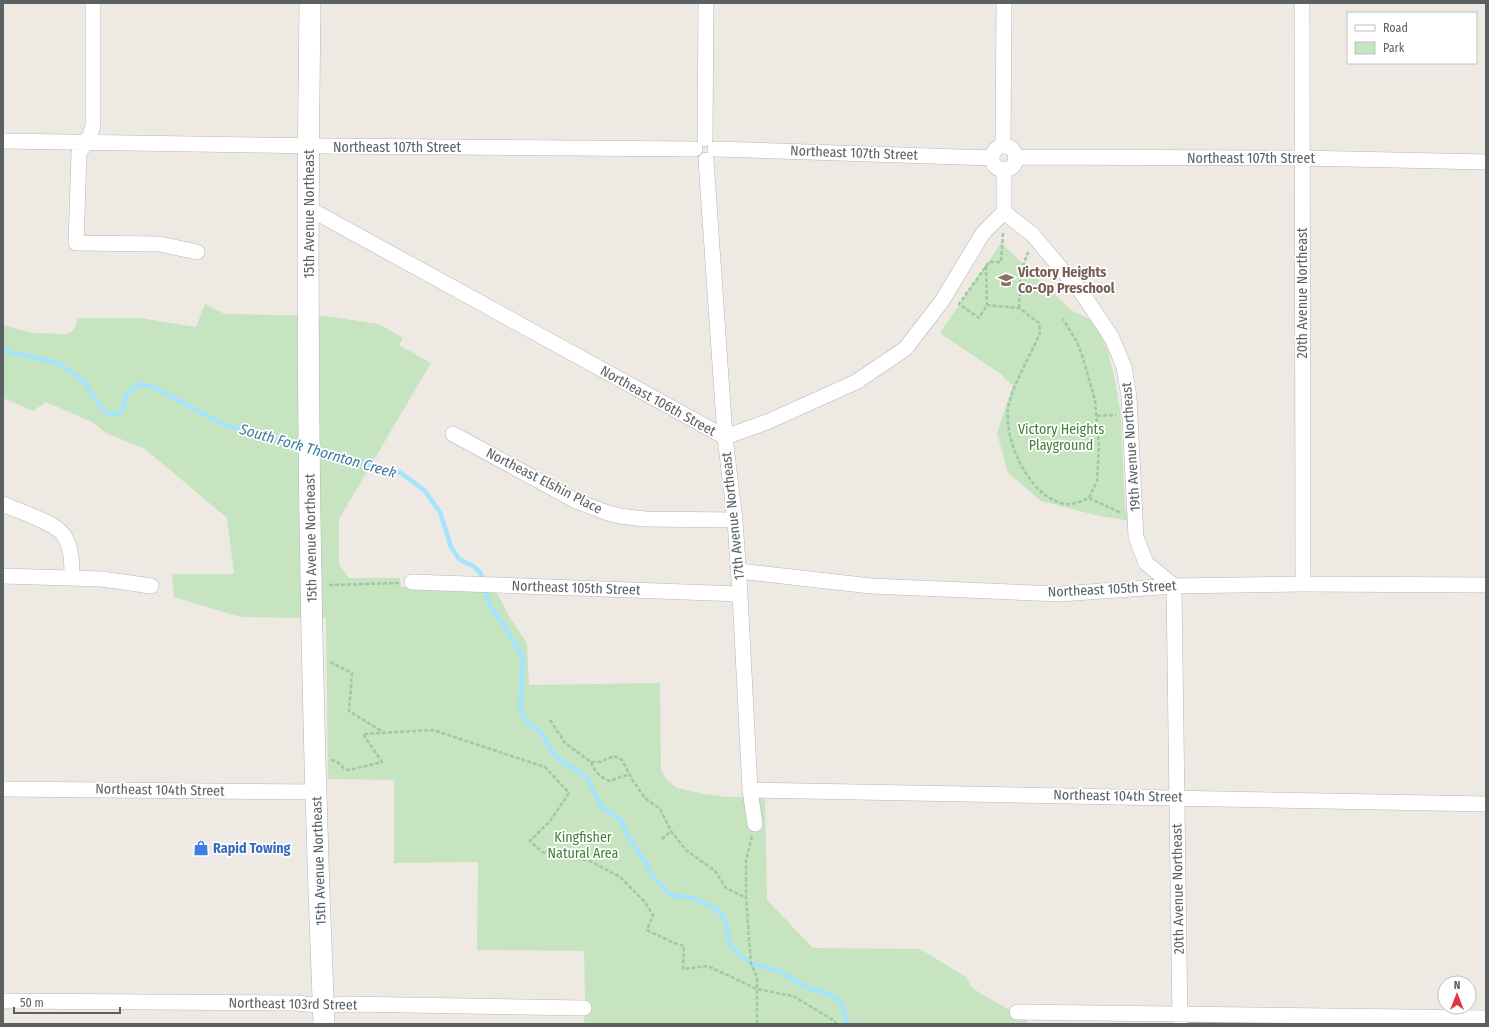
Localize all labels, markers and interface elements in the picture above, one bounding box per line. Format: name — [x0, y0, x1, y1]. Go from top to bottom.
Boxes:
legend — [1347, 12, 1477, 64]
text: Road — [1383, 21, 1408, 35]
text: Park — [1383, 41, 1405, 55]
street label: Northeast 107th Street — [333, 139, 461, 156]
street label: Northeast 107th Street — [790, 142, 919, 164]
street label: 15th Avenue Northeast — [301, 149, 318, 279]
street label: Northeast 107th Street — [1187, 150, 1315, 167]
street label: 20th Avenue Northeast — [1294, 227, 1311, 358]
place label: Victory Heights Co-Op Preschool — [1017, 264, 1115, 297]
school or university icon: Victory Heights Co-Op Preschool — [997, 271, 1015, 289]
street label: Northeast 106th Street — [597, 362, 719, 440]
street label: 19th Avenue Northeast — [1118, 381, 1144, 512]
water label: South Fork Thornton Creek — [237, 420, 399, 482]
park label: Victory Heights Playground — [1018, 421, 1104, 454]
street label: Northeast Elshin Place — [483, 444, 605, 518]
street label: 17th Avenue Northeast — [718, 451, 748, 581]
street label: 15th Avenue Northeast — [301, 473, 321, 603]
street label: Northeast 105th Street — [511, 577, 641, 599]
street label: Northeast 105th Street — [1047, 577, 1177, 601]
street label: Northeast 104th Street — [95, 780, 225, 800]
street label: Northeast 104th Street — [1053, 786, 1183, 806]
street label: 15th Avenue Northeast — [308, 796, 330, 926]
street label: 20th Avenue Northeast — [1168, 823, 1188, 955]
park label: Kingfisher Natural Area — [548, 829, 619, 862]
shop icon: Rapid Towing — [192, 839, 210, 857]
place label: Rapid Towing — [213, 840, 291, 857]
north arrow — [1437, 975, 1477, 1015]
text: N — [1454, 979, 1460, 992]
scale bar — [14, 989, 120, 1015]
street label: Northeast 103rd Street — [228, 994, 358, 1014]
text: 50 m — [20, 996, 44, 1010]

